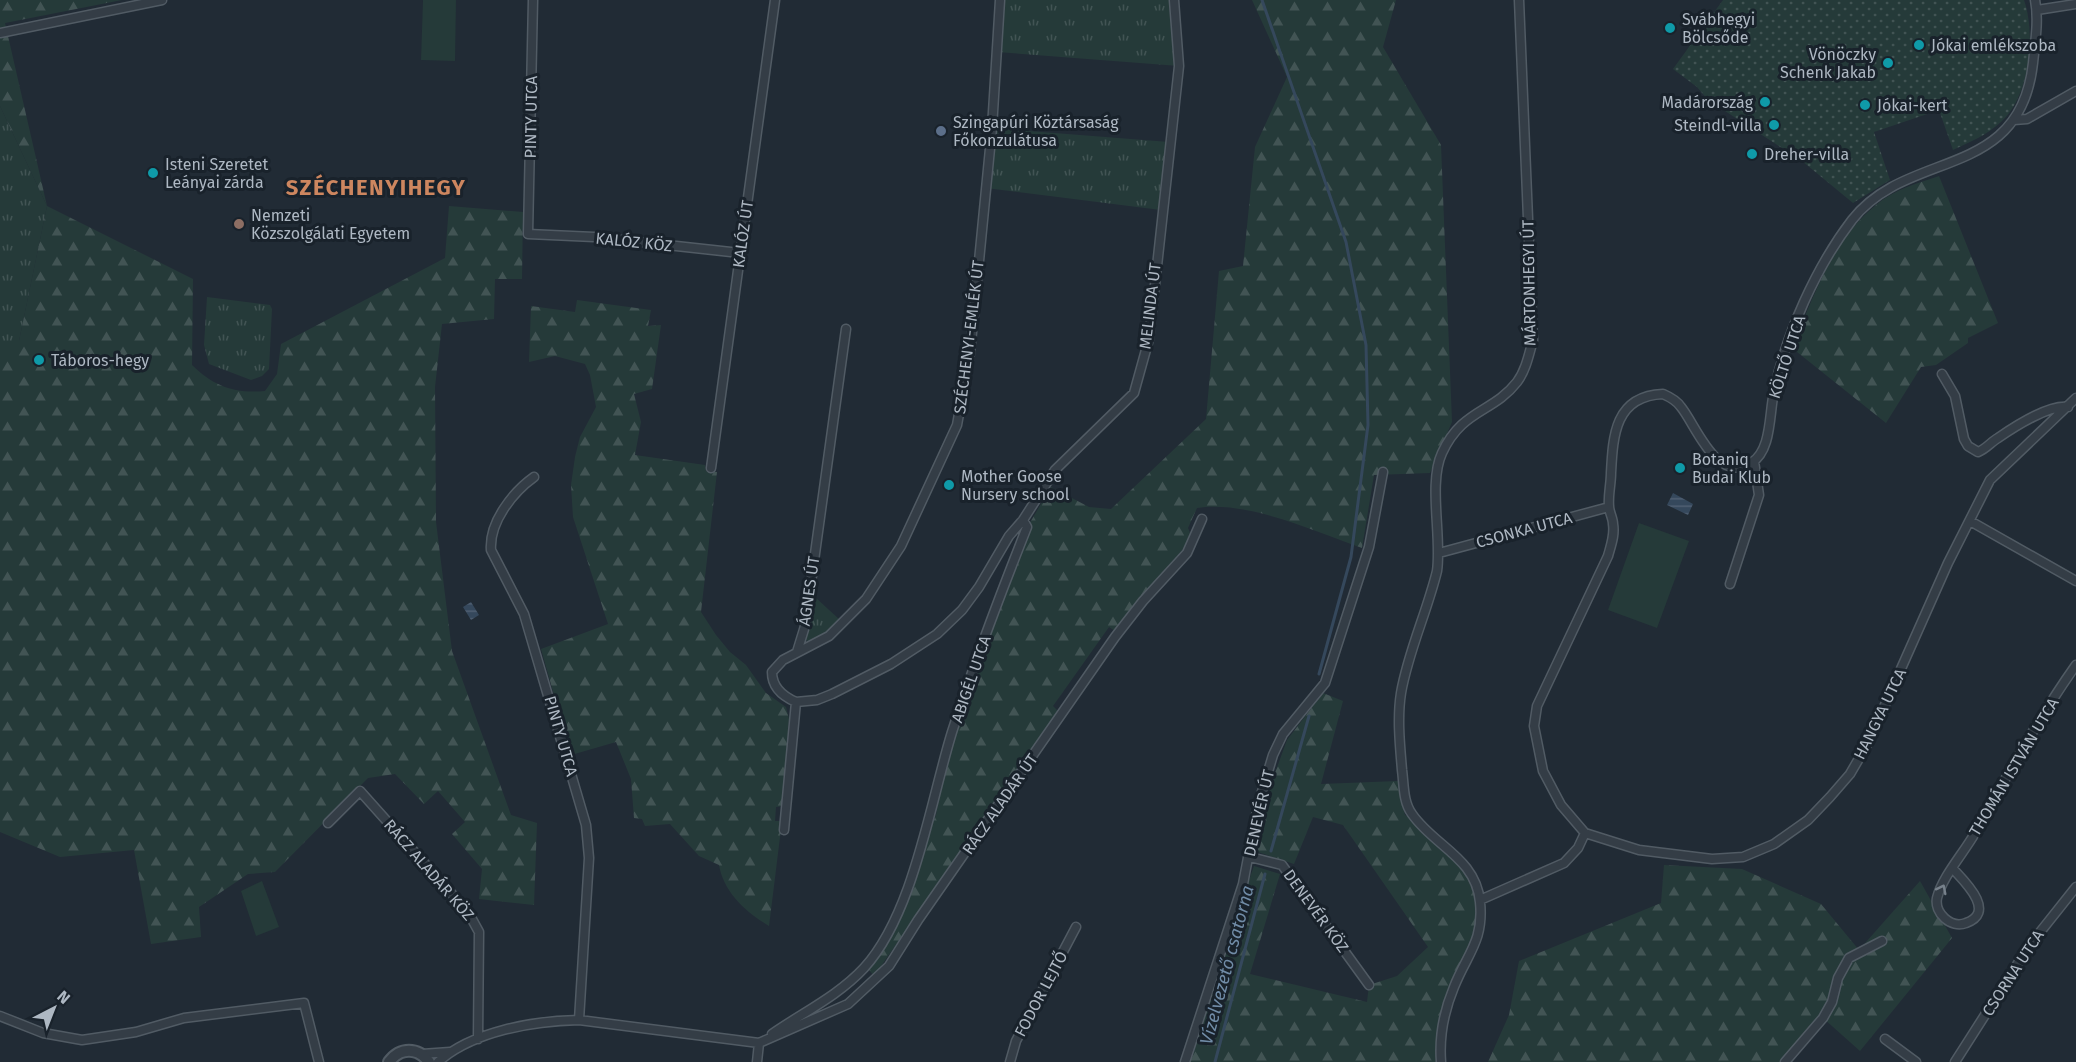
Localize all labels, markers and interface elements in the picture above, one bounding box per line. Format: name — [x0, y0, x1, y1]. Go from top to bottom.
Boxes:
place label: Svábhegyi Bölcsőde — [1682, 10, 1755, 47]
marker: Svábhegyi Bölcsőde — [1663, 21, 1677, 35]
place label: Jókai emlékszoba — [1931, 36, 2056, 55]
marker: Jókai emlékszoba — [1912, 38, 1926, 52]
place label: Vönöczky Schenk Jakab — [1780, 45, 1876, 82]
marker: Vönöczky Schenk Jakab — [1881, 56, 1895, 70]
street label: PINTY UTCA — [521, 75, 541, 159]
place label: Madárország — [1662, 93, 1754, 112]
marker: Madárország — [1758, 95, 1772, 109]
place label: Jókai-kert — [1877, 96, 1948, 115]
marker: Jókai-kert — [1858, 98, 1872, 112]
place label: Szingapúri Köztársaság Főkonzulátusa — [953, 113, 1119, 150]
place label: Steindl-villa — [1674, 116, 1762, 135]
marker: Steindl-villa — [1767, 118, 1781, 132]
marker: Szingapúri Köztársaság Főkonzulátusa — [934, 124, 948, 138]
place label: Dreher-villa — [1764, 145, 1849, 164]
marker: Dreher-villa — [1745, 147, 1759, 161]
place label: Isteni Szeretet Leányai zárda — [165, 155, 268, 192]
marker: Isteni Szeretet Leányai zárda — [146, 166, 160, 180]
district label: SZÉCHENYIHEGY — [286, 174, 466, 201]
street label: KALÓZ ÚT — [728, 198, 757, 269]
place label: Nemzeti Közszolgálati Egyetem — [251, 206, 410, 243]
marker: Nemzeti Közszolgálati Egyetem — [232, 217, 246, 231]
street label: MÁRTONHEGYI ÚT — [1517, 219, 1540, 346]
street label: KALÓZ KÖZ — [595, 228, 674, 255]
street label: SZÉCHENYI-EMLÉK ÚT — [949, 258, 988, 415]
street label: MELINDA ÚT — [1134, 261, 1165, 350]
street label: KÖLTŐ UTCA — [1763, 312, 1810, 401]
place label: Táboros-hegy — [51, 351, 149, 370]
marker: Táboros-hegy — [32, 353, 46, 367]
place label: Botaniq Budai Klub — [1692, 450, 1771, 487]
marker: Botaniq Budai Klub — [1673, 461, 1687, 475]
place label: Mother Goose Nursery school — [961, 467, 1070, 504]
marker: Mother Goose Nursery school — [942, 478, 956, 492]
street label: CSONKA UTCA — [1474, 508, 1575, 552]
street label: ÁGNES ÚT — [794, 554, 823, 627]
street label: ABIGÉL UTCA — [946, 632, 995, 725]
street label: HANGYA UTCA — [1850, 665, 1911, 762]
street label: THOMÁN ISTVÁN UTCA — [1964, 693, 2063, 839]
street label: PINTY UTCA — [540, 694, 582, 779]
street label: RÁCZ ALADÁR ÚT — [957, 749, 1042, 858]
street label: DENEVÉR ÚT — [1239, 767, 1278, 858]
street label: RÁCZ ALADÁR KÖZ — [380, 815, 479, 924]
street label: DENEVÉR KÖZ — [1280, 865, 1353, 956]
water label: Vízelvezető csatorna — [1195, 883, 1259, 1047]
one-way arrow — [1935, 885, 1946, 896]
street label: CSORNA UTCA — [1978, 926, 2048, 1020]
street label: FODOR LEJTŐ — [1009, 947, 1071, 1040]
north arrow — [24, 978, 84, 1038]
text: N — [53, 987, 74, 1008]

